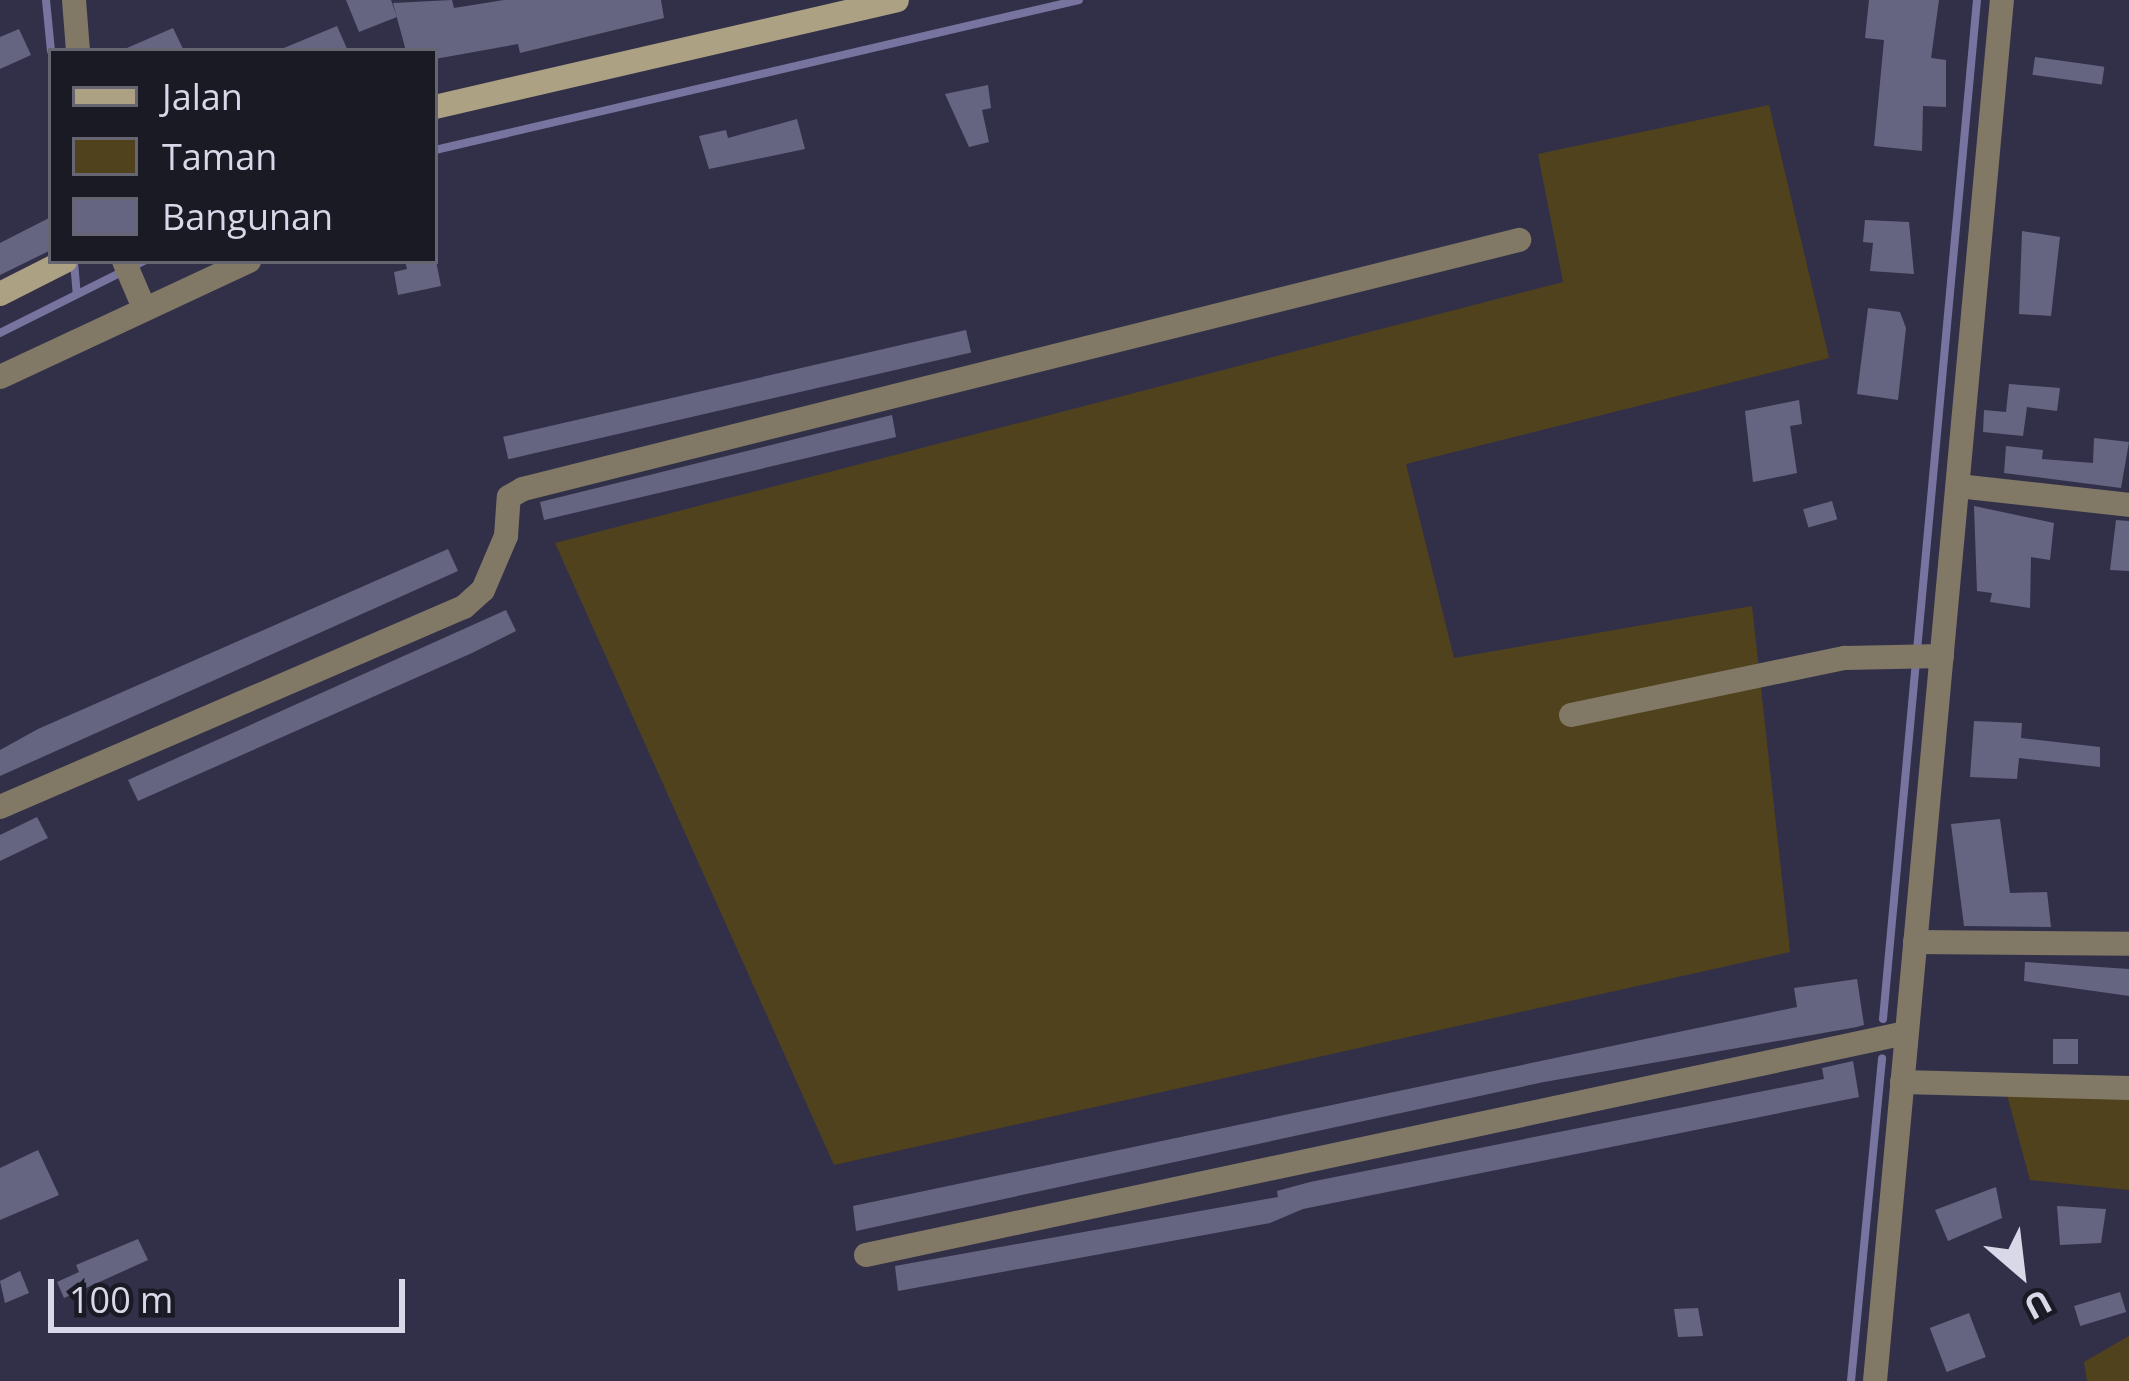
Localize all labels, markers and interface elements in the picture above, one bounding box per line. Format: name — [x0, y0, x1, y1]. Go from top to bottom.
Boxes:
legend — [48, 48, 438, 264]
text: Jalan — [162, 72, 243, 121]
text: Taman — [162, 132, 277, 181]
text: Bangunan — [162, 192, 333, 241]
north arrow — [1961, 1213, 2081, 1333]
scale bar — [54, 1255, 411, 1329]
text: 100 m — [69, 1275, 173, 1324]
text: U — [2017, 1280, 2060, 1331]

